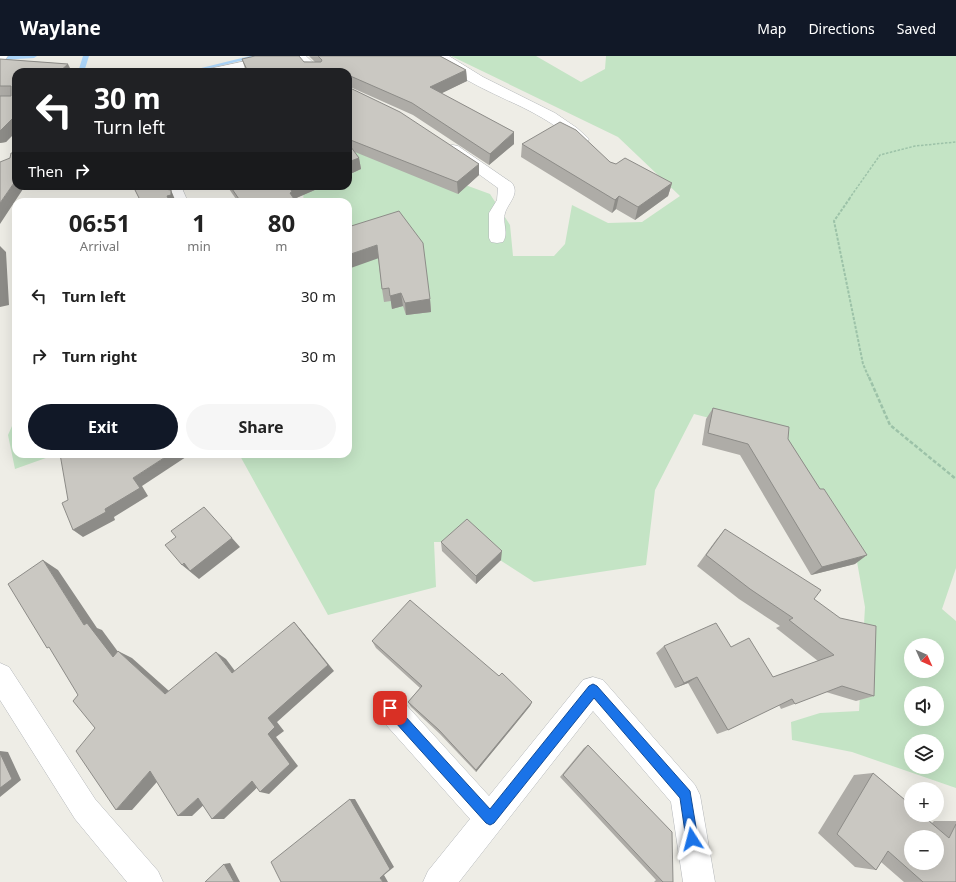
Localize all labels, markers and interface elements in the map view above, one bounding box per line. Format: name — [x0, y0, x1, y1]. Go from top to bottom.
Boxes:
text: Waylane — [20, 15, 101, 41]
text: Map — [757, 19, 786, 38]
text: Directions — [808, 19, 875, 38]
text: Saved — [897, 19, 936, 38]
text: 30 m — [94, 79, 161, 117]
icon: left — [28, 84, 80, 136]
text: Turn left — [94, 115, 165, 139]
icon: right — [71, 160, 93, 182]
text: Then — [28, 161, 63, 181]
text: 06:51 — [69, 206, 130, 239]
text: 1 — [192, 206, 206, 239]
text: 80 — [268, 206, 295, 239]
text: Arrival — [80, 237, 119, 255]
text: min — [187, 237, 211, 255]
text: m — [275, 237, 288, 255]
icon: left — [28, 285, 50, 307]
text: Turn left — [62, 286, 126, 306]
text: 30 m — [301, 286, 336, 306]
icon: right — [28, 345, 50, 367]
text: Turn right — [62, 346, 137, 366]
text: 30 m — [301, 346, 336, 366]
button: Exit — [28, 404, 178, 450]
button: Share — [186, 404, 336, 450]
north arrow — [904, 638, 944, 678]
map controls — [904, 638, 944, 870]
button: sound — [904, 686, 944, 726]
pin — [373, 691, 407, 725]
icon: arrive — [379, 697, 401, 719]
button: layers — [904, 734, 944, 774]
button: + — [904, 782, 944, 822]
position arrow — [671, 818, 713, 860]
button: − — [904, 830, 944, 870]

